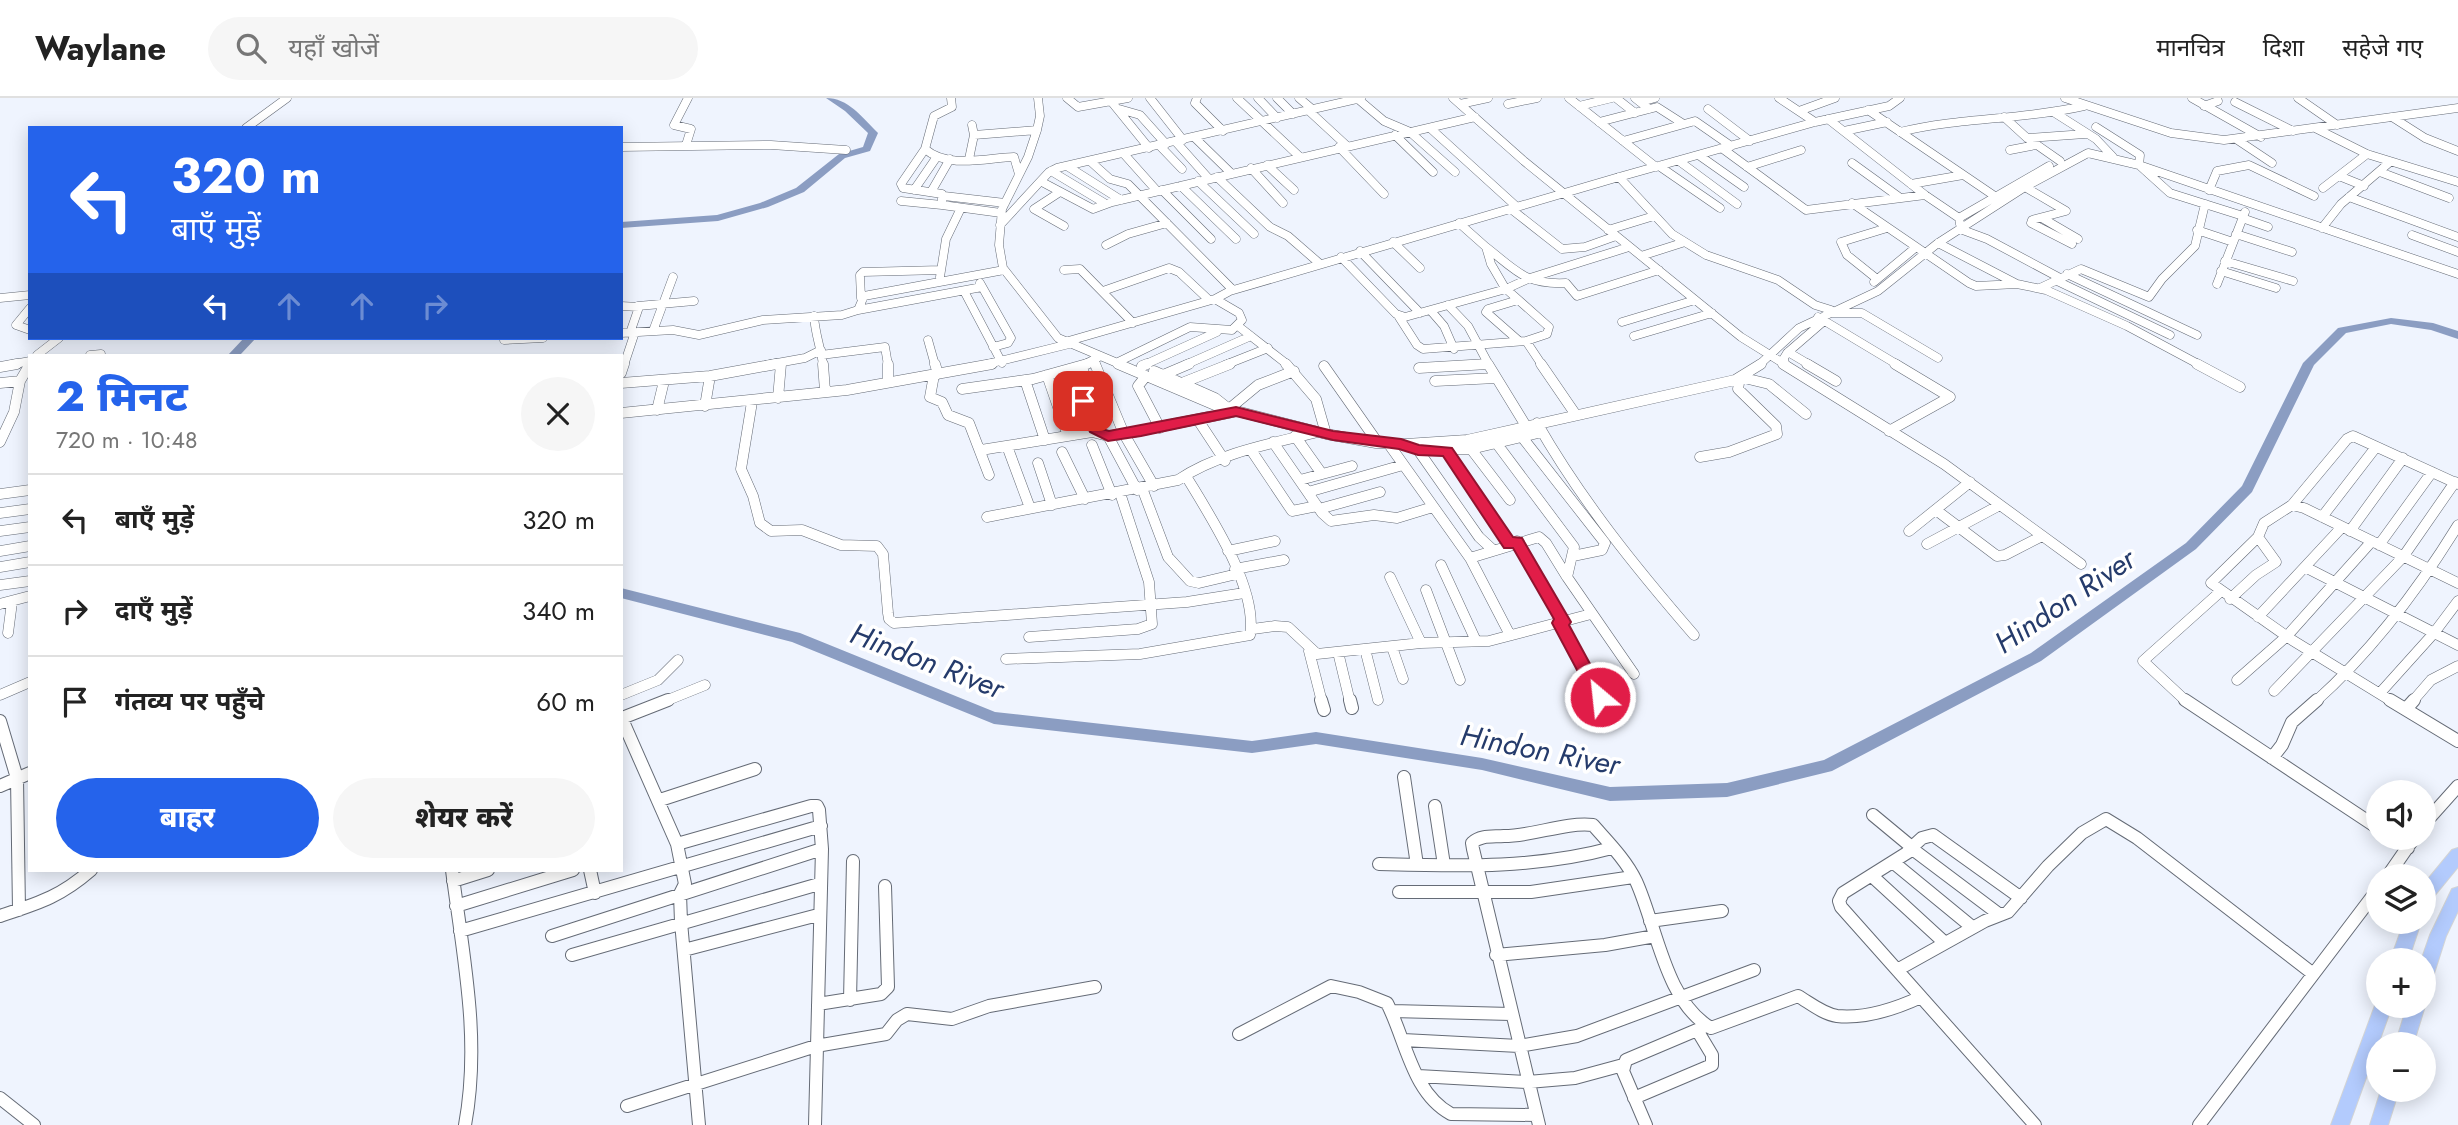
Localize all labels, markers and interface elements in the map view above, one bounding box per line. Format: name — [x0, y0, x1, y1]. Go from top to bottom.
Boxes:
search box — [208, 17, 698, 80]
text: Waylane — [35, 25, 166, 72]
icon: search — [232, 29, 270, 67]
text: यहाँ खोजें — [288, 29, 379, 67]
text: मानचित्र — [2156, 30, 2225, 65]
text: दिशा — [2263, 30, 2304, 65]
text: सहेजे गए — [2342, 30, 2423, 65]
text: 320 m — [171, 141, 321, 211]
icon: left — [56, 154, 147, 245]
text: बाएँ मुड़ें — [171, 206, 261, 252]
icon: left — [197, 287, 235, 325]
icon: ahead — [270, 287, 308, 325]
icon: ahead — [343, 287, 381, 325]
icon: right — [416, 287, 454, 325]
text: 2 मिनट — [56, 366, 188, 427]
pin — [1053, 371, 1113, 431]
button: close — [521, 377, 595, 451]
icon: arrive — [1064, 382, 1102, 420]
text: 720 m · 10:48 — [56, 423, 198, 457]
text: बाएँ मुड़ें — [115, 500, 194, 538]
icon: left — [56, 501, 94, 539]
text: 320 m — [522, 501, 595, 539]
water label: Hindon River — [1986, 536, 2145, 664]
text: दाएँ मुड़ें — [115, 591, 193, 629]
icon: right — [56, 592, 94, 630]
text: 340 m — [522, 592, 595, 630]
water label: Hindon River — [844, 611, 1012, 710]
position arrow — [1563, 660, 1637, 734]
text: गंतव्य पर पहुँचे — [115, 682, 264, 720]
icon: arrive — [56, 683, 94, 721]
text: 60 m — [536, 683, 595, 721]
water label: Hindon River — [1457, 713, 1626, 786]
button: बाहर — [56, 778, 319, 858]
button: शेयर करें — [333, 778, 595, 858]
map controls — [2366, 780, 2436, 1102]
button: sound — [2366, 780, 2436, 850]
button: layers — [2366, 864, 2436, 934]
button: + — [2366, 948, 2436, 1018]
button: − — [2366, 1032, 2436, 1102]

